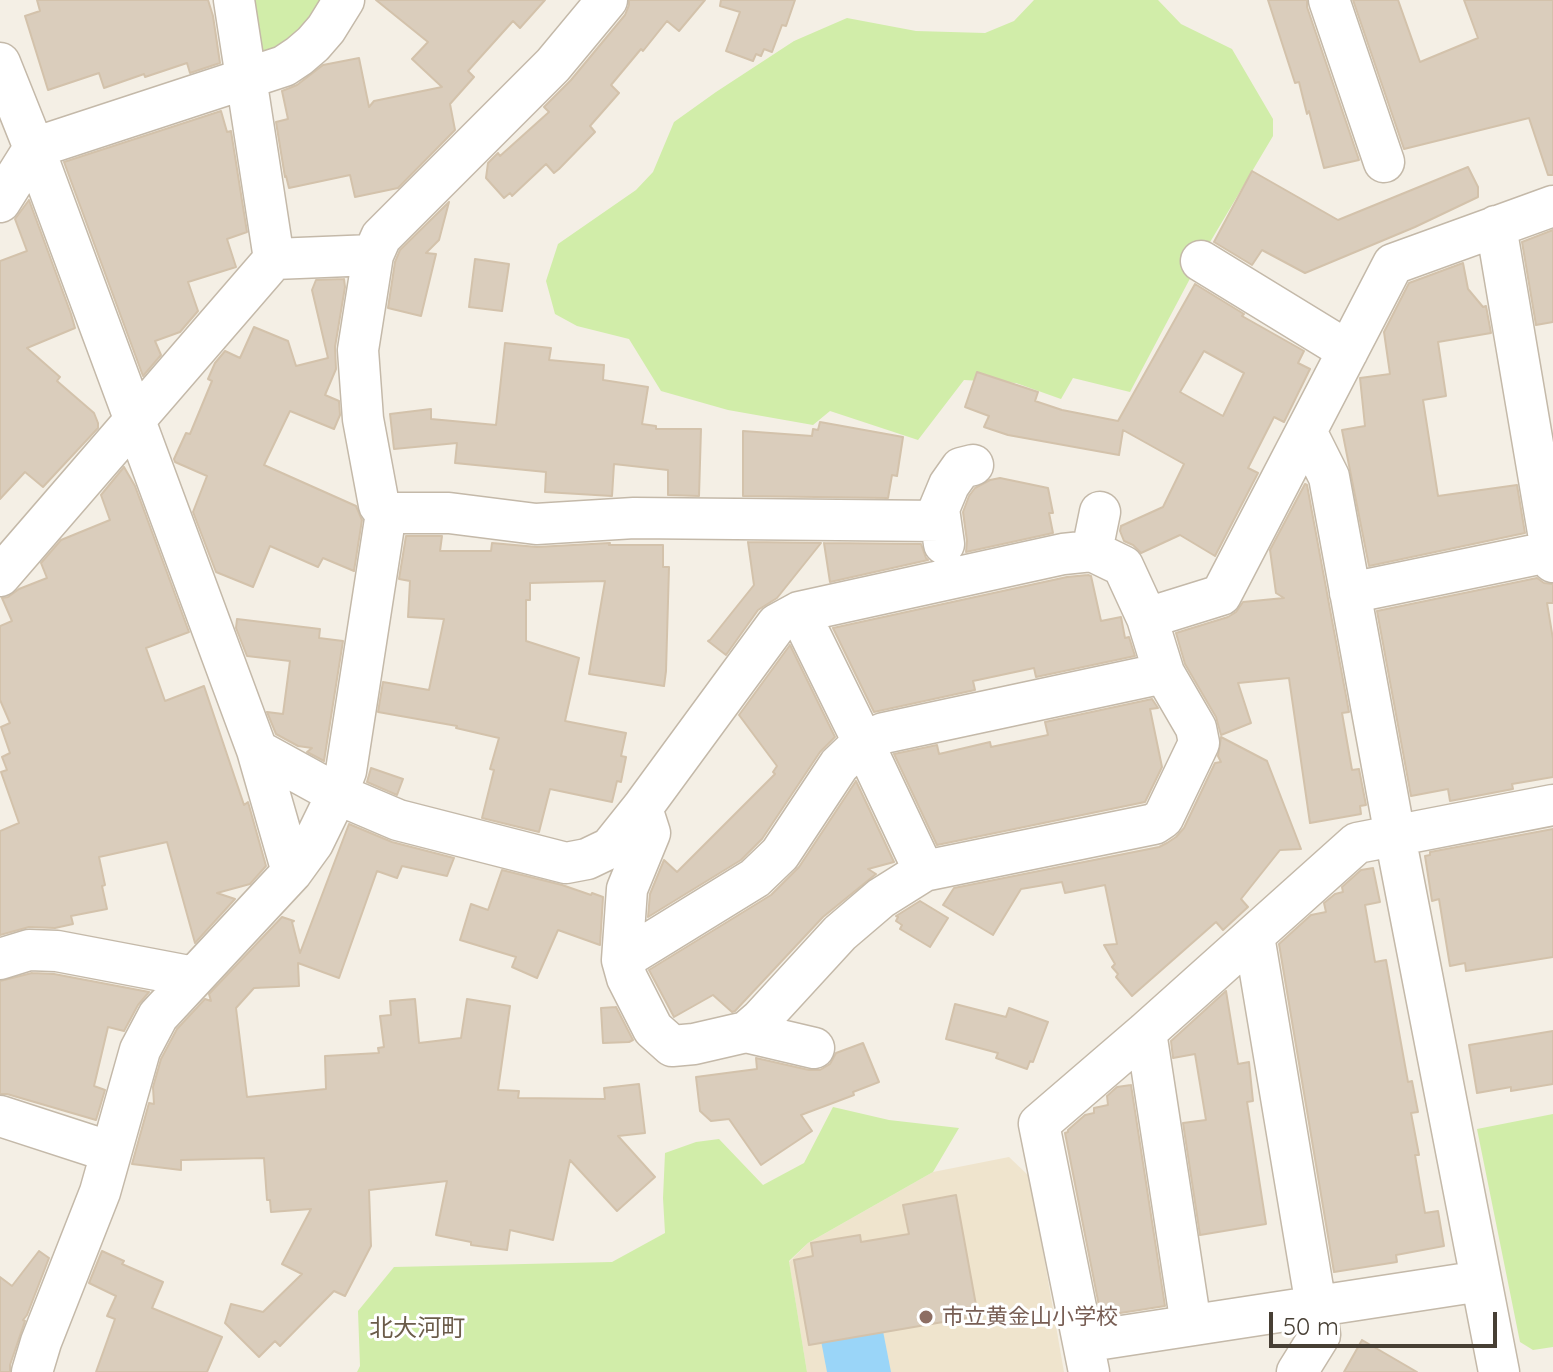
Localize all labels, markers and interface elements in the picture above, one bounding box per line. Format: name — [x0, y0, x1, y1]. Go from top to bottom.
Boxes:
scale bar — [1273, 1296, 1501, 1346]
place label: 市立黄金山小学校 — [942, 1304, 1118, 1330]
marker: 市立黄金山小学校 — [917, 1308, 935, 1326]
text: 50 m — [1283, 1311, 1339, 1341]
district label: 北大河町 — [369, 1315, 465, 1343]

